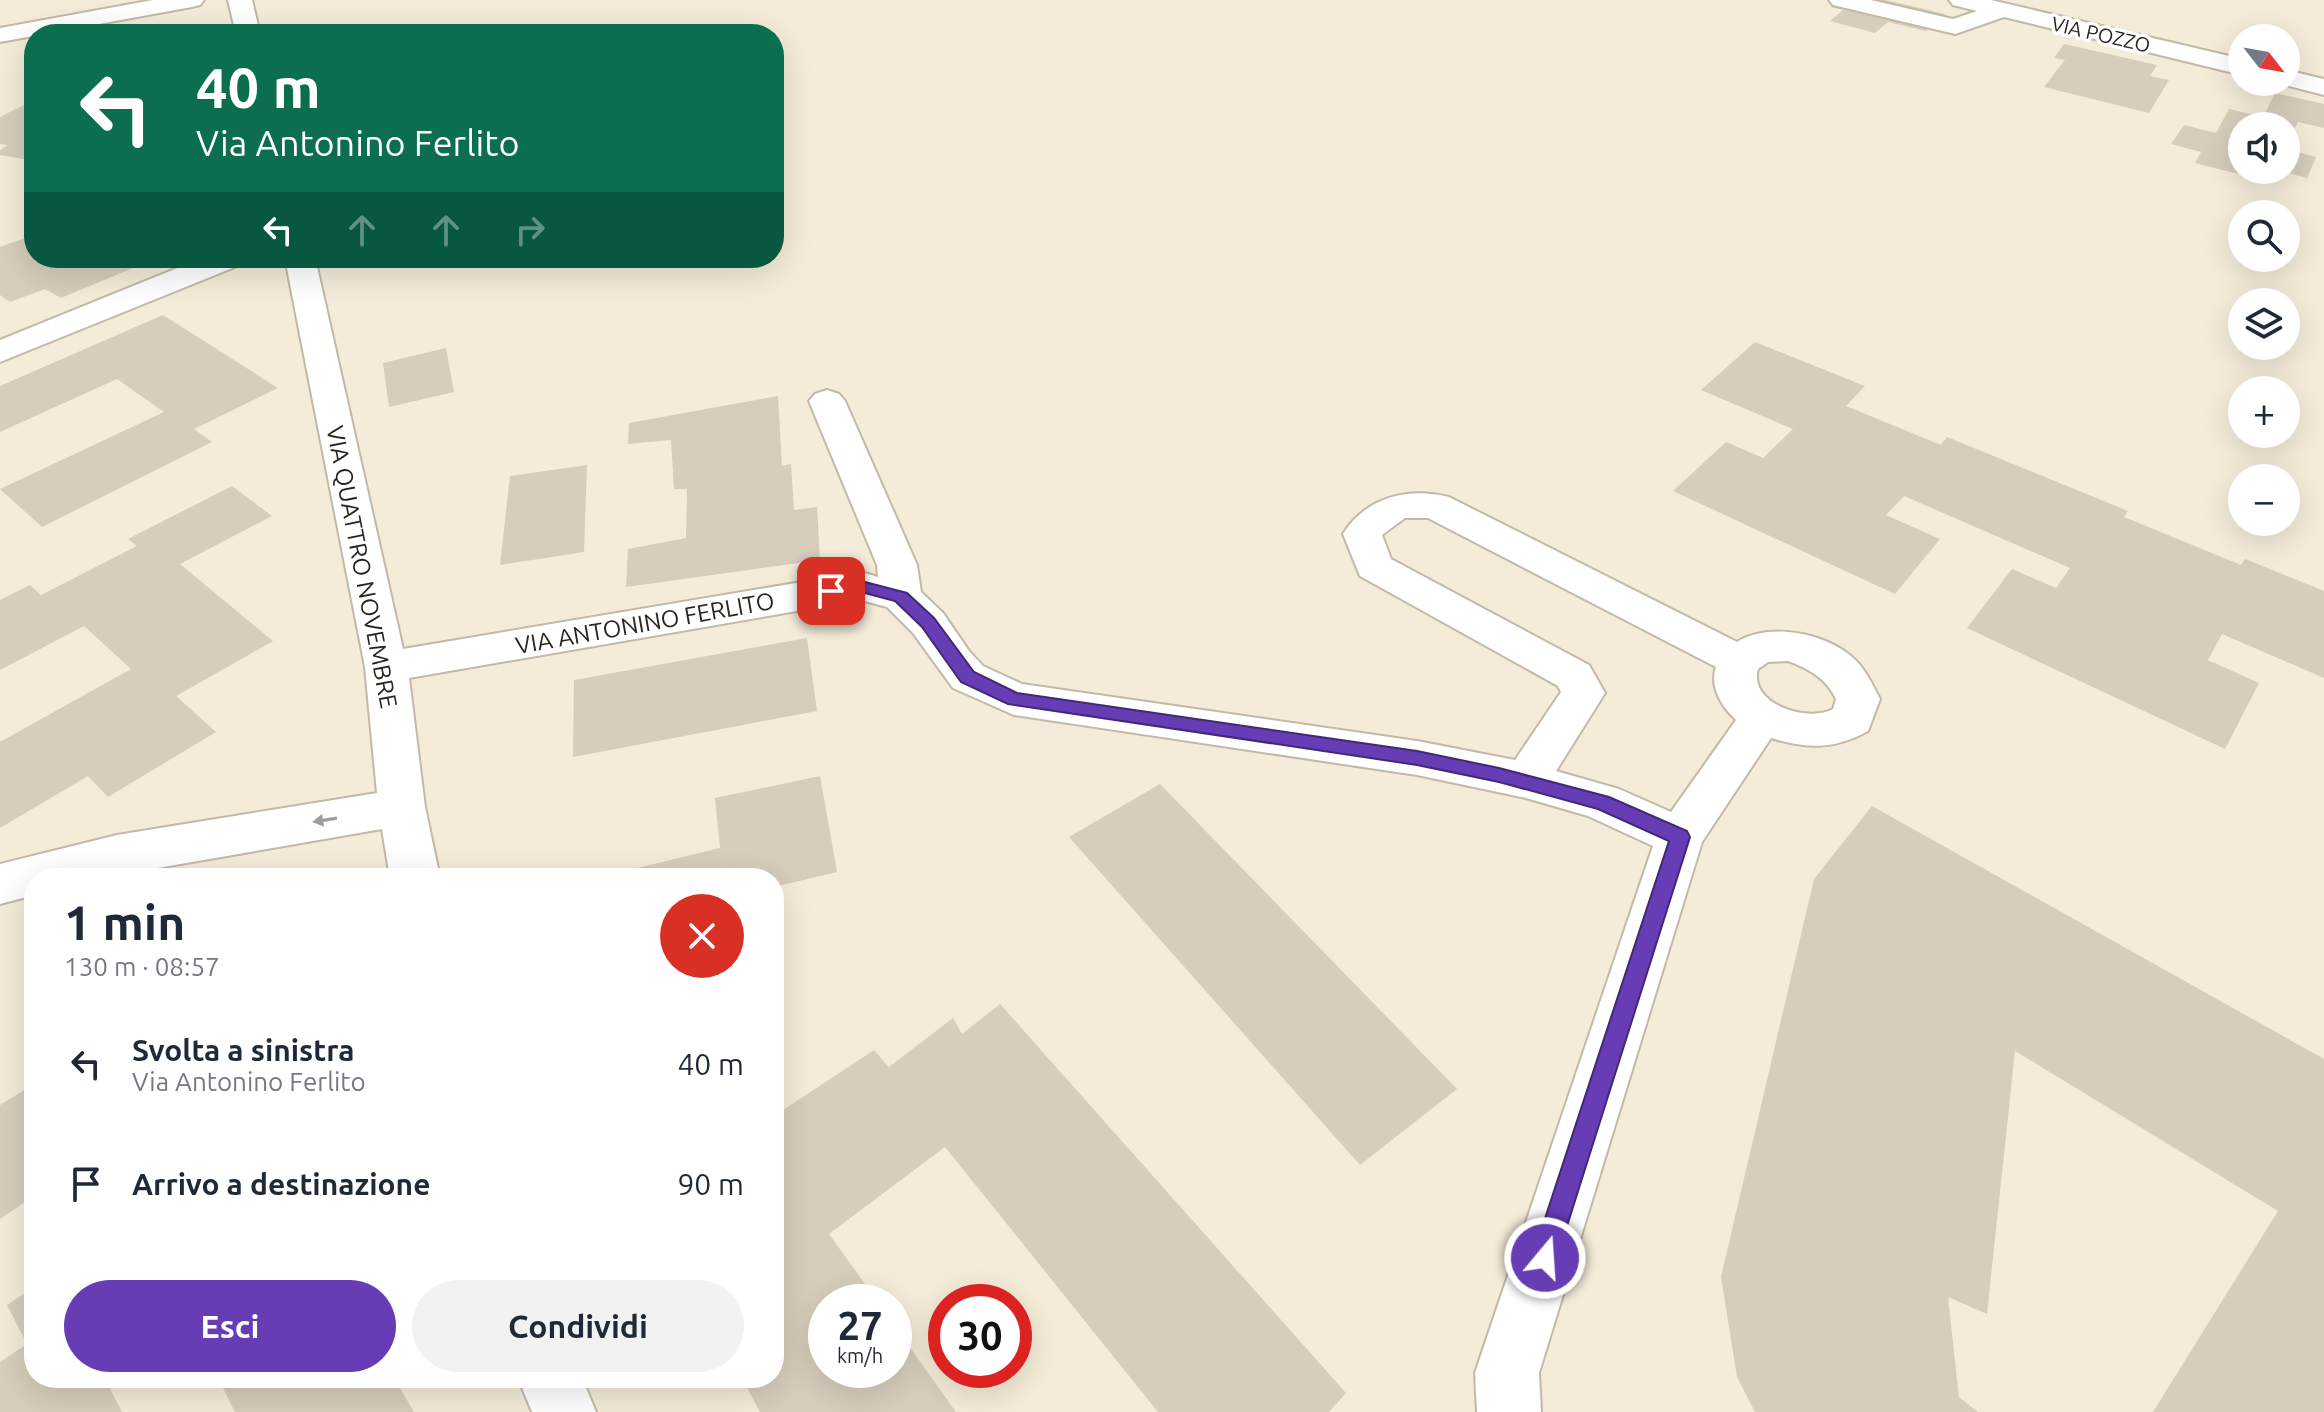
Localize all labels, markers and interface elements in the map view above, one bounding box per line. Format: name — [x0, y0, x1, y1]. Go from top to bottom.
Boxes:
street label: VIA POZZO — [2049, 11, 2153, 57]
north arrow — [2228, 24, 2300, 96]
map controls — [2228, 24, 2300, 536]
icon: left — [64, 56, 168, 160]
text: 40 m — [196, 56, 321, 119]
button: sound — [2228, 112, 2300, 184]
text: Via Antonino Ferlito — [196, 122, 520, 163]
button: search — [2228, 200, 2300, 272]
icon: left — [256, 208, 300, 252]
icon: ahead — [340, 208, 384, 252]
icon: ahead — [424, 208, 468, 252]
icon: right — [508, 208, 552, 252]
button: layers — [2228, 288, 2300, 360]
button: + — [2228, 376, 2300, 448]
street label: VIA QUATTRO NOVEMBRE — [321, 424, 403, 710]
button: − — [2228, 464, 2300, 536]
pin — [797, 557, 865, 625]
icon: arrive — [809, 569, 853, 613]
street label: VIA ANTONINO FERLITO — [513, 587, 777, 659]
one-way arrow — [312, 814, 337, 826]
button: close — [660, 894, 744, 978]
text: 1 min — [64, 895, 185, 949]
text: 130 m · 08:57 — [64, 952, 220, 981]
text: Svolta a sinistra — [132, 1033, 355, 1067]
icon: left — [64, 1042, 108, 1086]
text: 40 m — [677, 1047, 744, 1081]
text: Via Antonino Ferlito — [132, 1067, 366, 1096]
icon: arrive — [64, 1162, 108, 1206]
text: Arrivo a destinazione — [132, 1167, 430, 1201]
text: 90 m — [677, 1167, 744, 1201]
position arrow — [1503, 1216, 1587, 1300]
button: Esci — [64, 1280, 396, 1372]
button: Condividi — [412, 1280, 744, 1372]
speed limit sign: 30 — [928, 1284, 1032, 1388]
text: 27 — [837, 1303, 883, 1348]
text: km/h — [837, 1344, 883, 1367]

